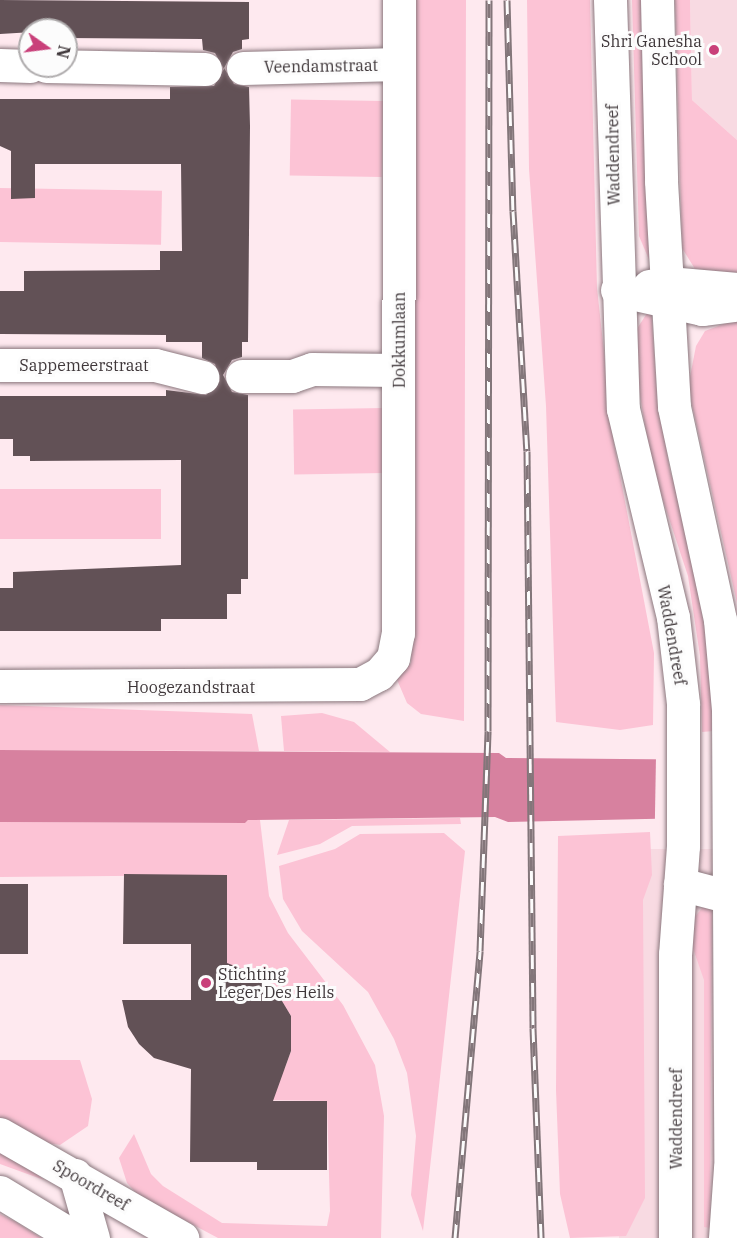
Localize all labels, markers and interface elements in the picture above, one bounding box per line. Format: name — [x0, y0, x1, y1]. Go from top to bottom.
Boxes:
north arrow — [18, 18, 78, 78]
place label: Shri Ganesha School — [601, 31, 702, 69]
text: N — [52, 43, 75, 60]
marker: Shri Ganesha School — [707, 43, 721, 57]
street label: Veendamstraat — [264, 55, 378, 77]
street label: Waddendreef — [603, 104, 623, 206]
street label: Dokkumlaan — [389, 292, 409, 388]
street label: Sappemeerstraat — [19, 355, 149, 375]
street label: Waddendreef — [654, 584, 690, 686]
street label: Hoogezandstraat — [127, 677, 255, 697]
place label: Stichting Leger Des Heils — [218, 964, 334, 1002]
marker: Stichting Leger Des Heils — [199, 976, 213, 990]
street label: Waddendreef — [666, 1069, 686, 1169]
street label: Spoordreef — [50, 1156, 132, 1214]

